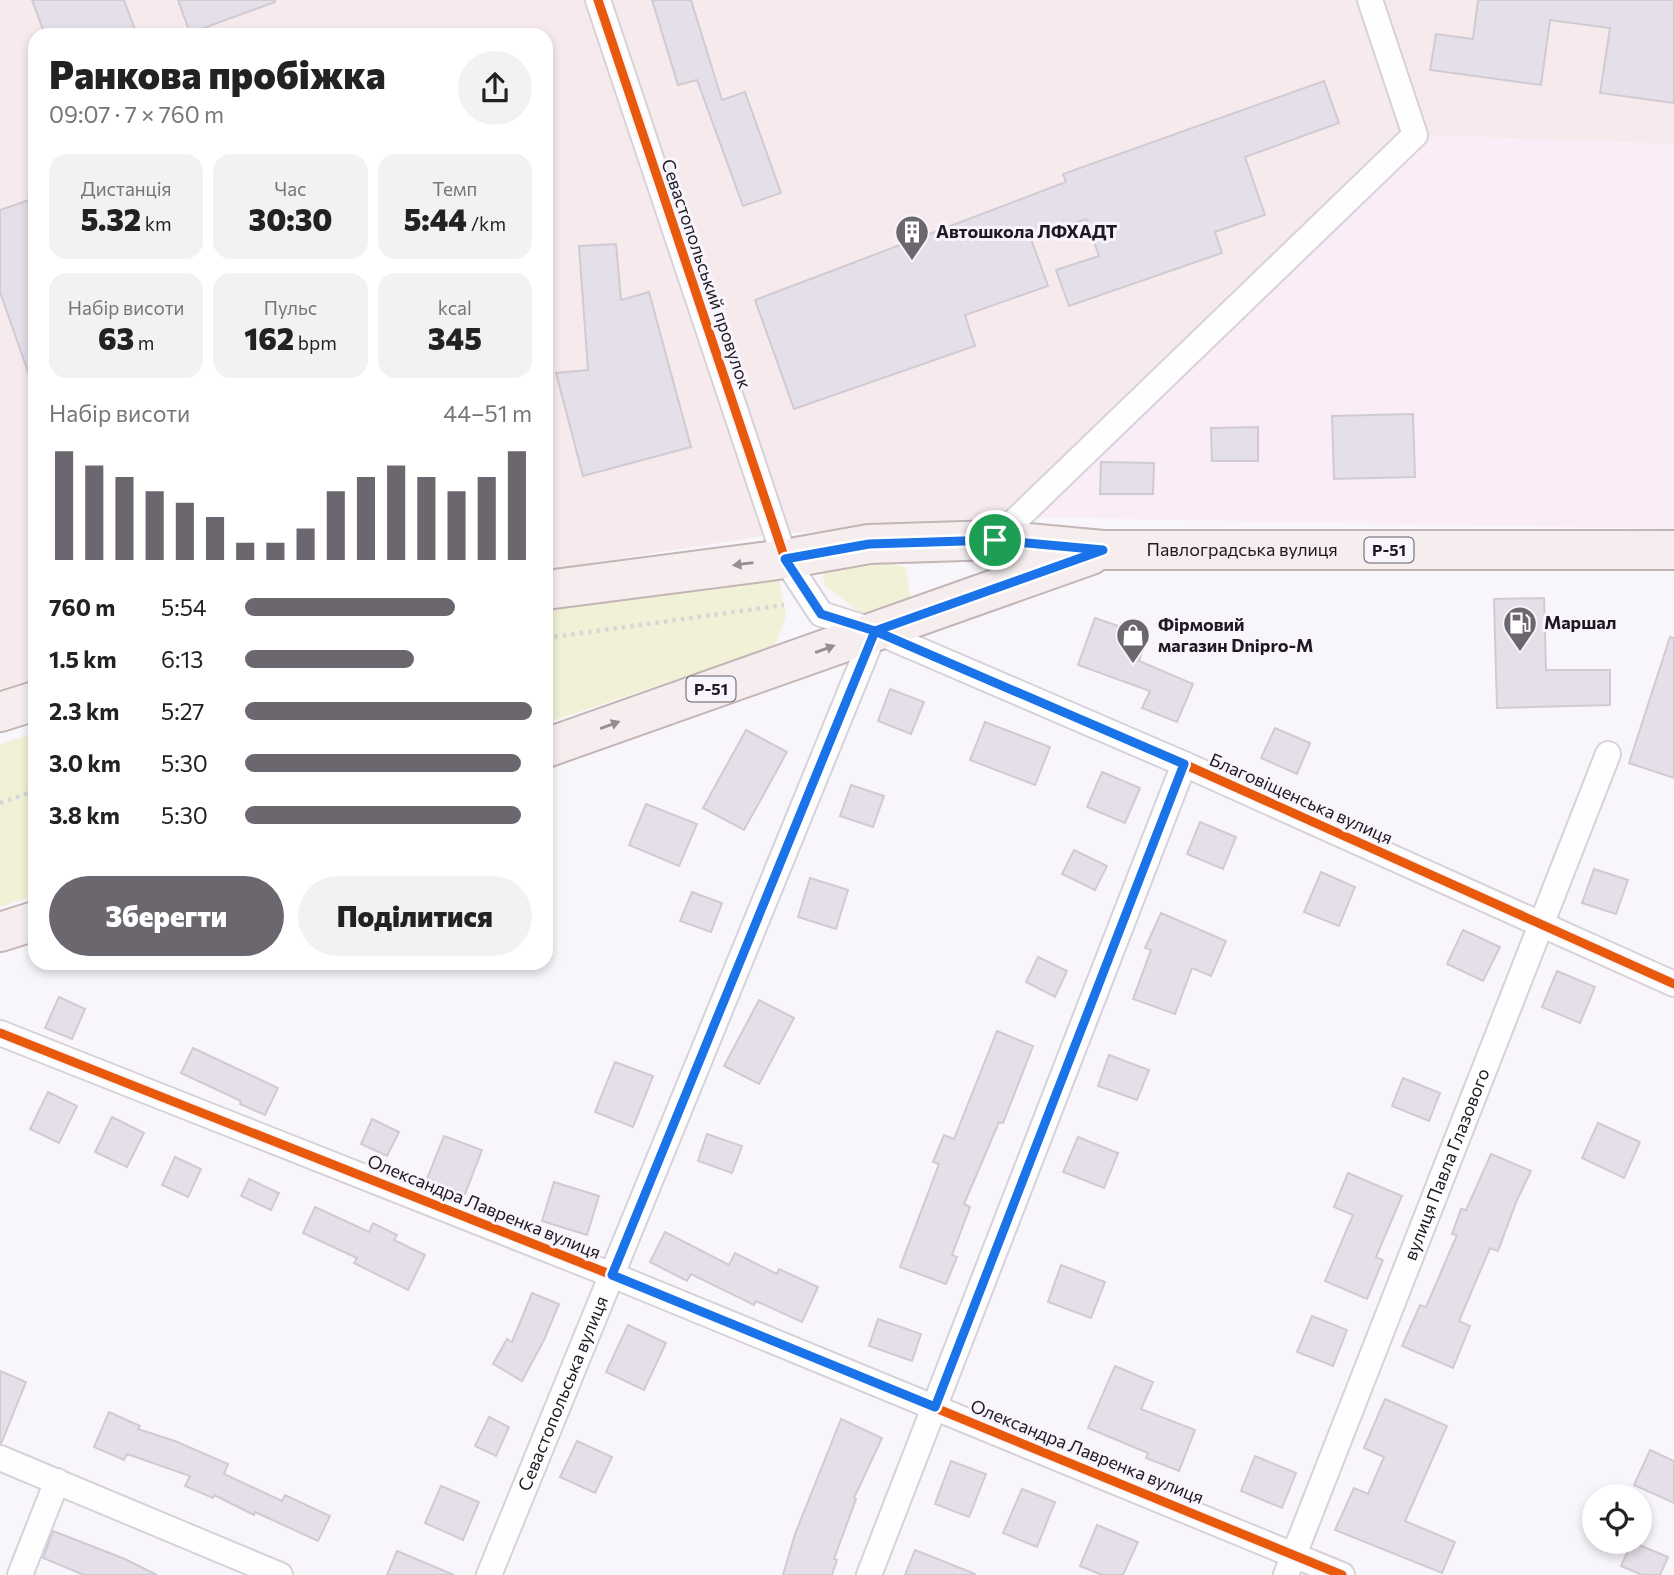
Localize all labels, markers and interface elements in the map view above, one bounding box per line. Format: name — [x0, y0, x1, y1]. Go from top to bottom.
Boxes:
text: Ранкова пробіжка — [49, 50, 386, 97]
button: share — [458, 51, 532, 125]
text: 09:07 · 7 × 760 m — [49, 100, 224, 128]
street label: Севастопольський провулок — [657, 156, 757, 392]
text: Дистанція — [81, 177, 172, 200]
text: Час — [274, 177, 307, 200]
text: Темп — [432, 177, 477, 200]
text: 5.32 — [81, 200, 141, 237]
text: 30:30 — [248, 200, 333, 237]
text: 5:44 — [404, 200, 467, 237]
text: km — [141, 212, 172, 235]
text: /km — [467, 212, 506, 235]
building icon: Автошкола ЛФХАДТ — [893, 213, 931, 262]
place label: Автошкола ЛФХАДТ — [936, 220, 1118, 242]
text: Набір висоти — [68, 296, 185, 319]
text: Пульс — [264, 296, 317, 319]
text: kcal — [438, 296, 472, 319]
text: 63 — [98, 319, 134, 356]
text: 162 — [244, 319, 294, 356]
text: 345 — [428, 319, 482, 356]
text: m — [134, 331, 154, 354]
text: bpm — [294, 331, 337, 354]
text: Набір висоти — [49, 399, 190, 427]
text: 44–51 m — [443, 399, 532, 427]
pin — [965, 510, 1025, 570]
icon: arrive — [976, 521, 1014, 559]
street label: Павлоградська вулиця — [1146, 538, 1338, 560]
road number: Р-51 — [1364, 538, 1414, 562]
one-way arrow — [732, 559, 754, 570]
text: 760 m — [49, 593, 115, 621]
text: 5:54 — [161, 593, 207, 621]
fuel station icon: Маршал — [1501, 604, 1539, 653]
place label: Маршал — [1544, 611, 1616, 633]
place label: Фірмовий магазин Dnipro-M — [1158, 613, 1313, 656]
shop icon: Фірмовий магазин Dnipro-M — [1114, 616, 1152, 665]
one-way arrow — [814, 643, 835, 654]
text: 1.5 km — [49, 645, 117, 673]
text: 6:13 — [161, 645, 203, 673]
road number: Р-51 — [686, 676, 736, 702]
text: 2.3 km — [49, 697, 119, 725]
text: 5:27 — [161, 697, 204, 725]
one-way arrow — [600, 719, 621, 730]
street label: Благовіщенська вулиця — [1206, 748, 1396, 848]
text: 3.0 km — [49, 749, 121, 777]
text: 5:30 — [161, 749, 208, 777]
text: 3.8 km — [49, 801, 120, 829]
text: 5:30 — [161, 801, 208, 829]
button: Зберегти — [49, 876, 284, 956]
button: Поділитися — [298, 876, 532, 956]
street label: вулиця Павла Глазового — [1399, 1065, 1494, 1263]
street label: Олександра Лавренка вулиця — [364, 1149, 604, 1263]
street label: Севастопольська вулиця — [513, 1292, 612, 1494]
street label: Олександра Лавренка вулиця — [967, 1394, 1207, 1508]
map controls — [1582, 1484, 1652, 1554]
button: locate — [1582, 1484, 1652, 1554]

